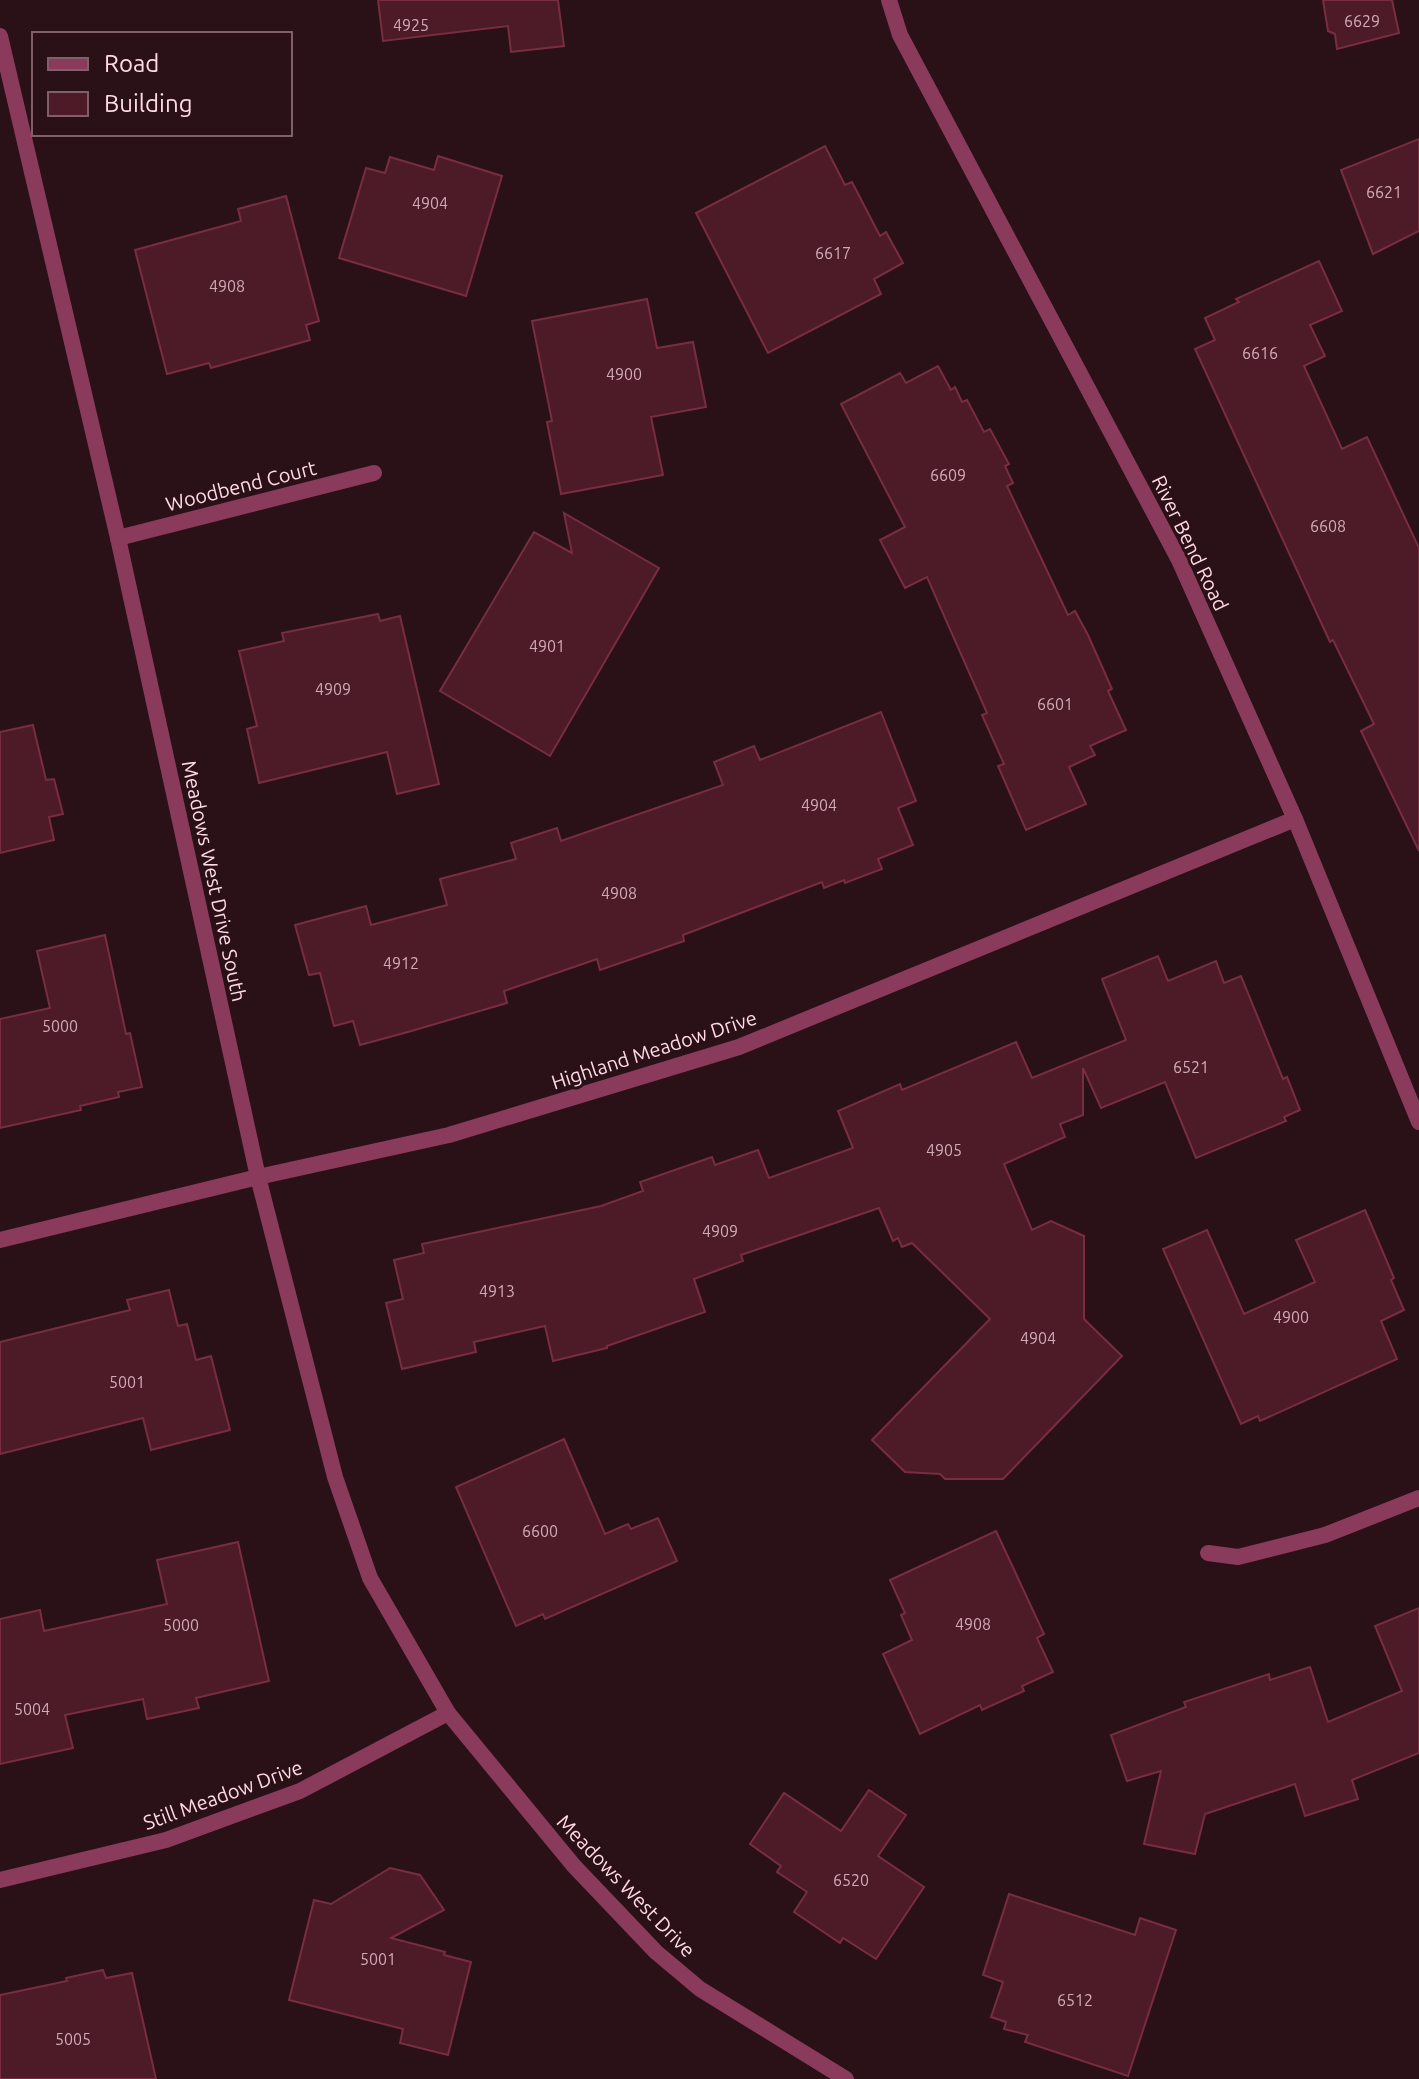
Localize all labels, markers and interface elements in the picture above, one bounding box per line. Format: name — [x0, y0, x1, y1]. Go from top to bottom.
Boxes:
house number: 6629 — [1344, 12, 1380, 30]
house number: 4925 — [393, 16, 429, 34]
legend — [32, 32, 292, 136]
text: Road — [104, 50, 159, 77]
text: Building — [104, 90, 192, 117]
house number: 6621 — [1366, 183, 1402, 201]
house number: 4904 — [412, 194, 448, 212]
house number: 6617 — [815, 244, 851, 262]
house number: 4908 — [209, 277, 245, 295]
house number: 6616 — [1242, 344, 1278, 362]
house number: 4900 — [606, 365, 642, 383]
street label: Woodbend Court — [163, 456, 319, 515]
house number: 6609 — [930, 466, 966, 484]
street label: River Bend Road — [1148, 471, 1233, 614]
house number: 6608 — [1310, 517, 1346, 535]
house number: 4901 — [529, 637, 565, 655]
house number: 4909 — [315, 680, 351, 698]
house number: 6601 — [1037, 695, 1073, 713]
street label: Meadows West Drive South — [178, 758, 251, 1004]
house number: 4904 — [801, 796, 837, 814]
house number: 4908 — [601, 884, 637, 902]
house number: 4912 — [383, 954, 419, 972]
street label: Highland Meadow Drive — [548, 1005, 759, 1094]
house number: 5000 — [42, 1017, 78, 1035]
house number: 6521 — [1173, 1058, 1209, 1076]
house number: 4905 — [926, 1141, 962, 1159]
house number: 4909 — [702, 1222, 738, 1240]
house number: 4913 — [479, 1282, 515, 1300]
house number: 4900 — [1273, 1308, 1309, 1326]
house number: 4904 — [1020, 1329, 1056, 1347]
house number: 5001 — [109, 1373, 145, 1391]
house number: 6600 — [522, 1522, 558, 1540]
house number: 4908 — [955, 1615, 991, 1633]
house number: 5000 — [163, 1616, 199, 1634]
house number: 5004 — [14, 1700, 50, 1718]
street label: Still Meadow Drive — [140, 1755, 306, 1834]
street label: Meadows West Drive — [553, 1810, 700, 1961]
house number: 6520 — [833, 1871, 869, 1889]
house number: 5001 — [360, 1950, 396, 1968]
house number: 6512 — [1057, 1991, 1093, 2009]
house number: 5005 — [55, 2030, 91, 2048]

